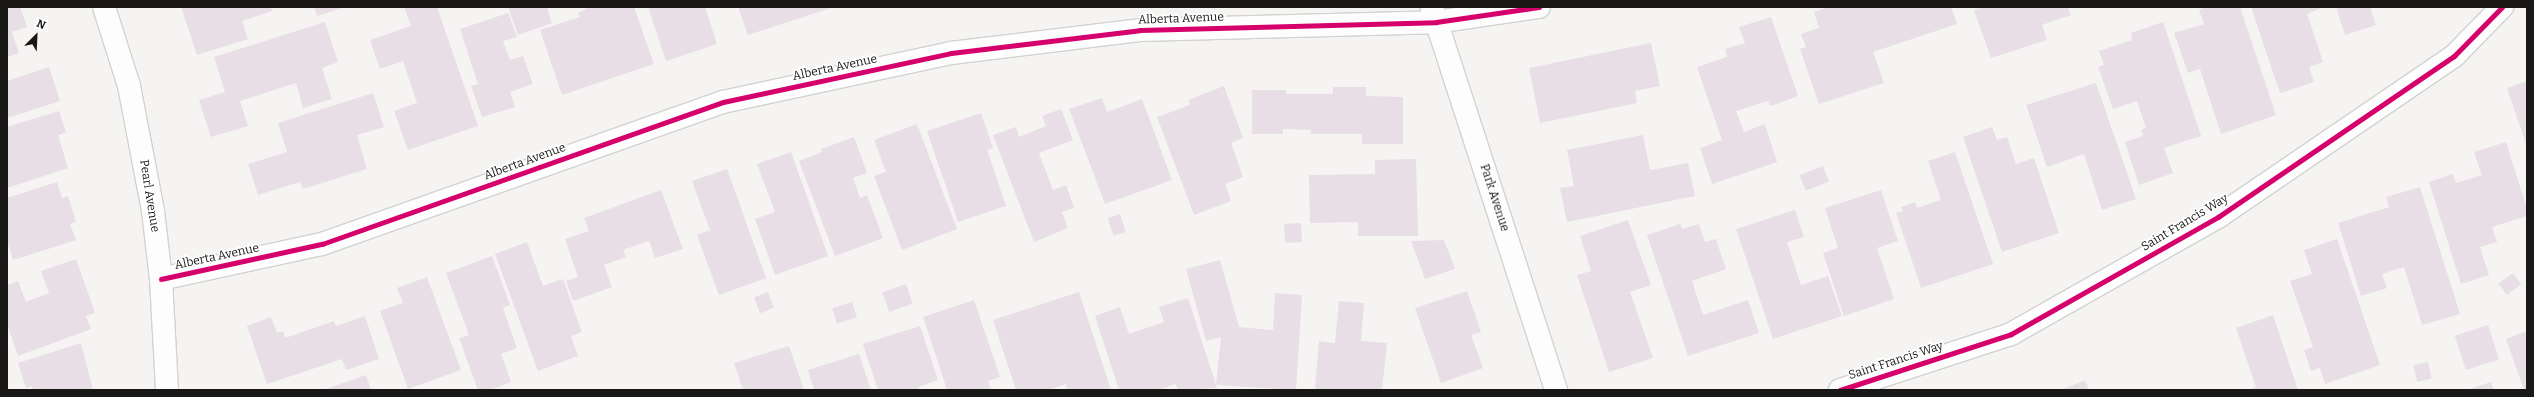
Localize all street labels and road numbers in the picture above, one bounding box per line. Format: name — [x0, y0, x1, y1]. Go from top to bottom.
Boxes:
street label: Alberta Avenue — [1138, 10, 1224, 28]
street label: Alberta Avenue — [791, 52, 879, 84]
street label: Alberta Avenue — [482, 141, 568, 183]
street label: Pearl Avenue — [136, 159, 162, 233]
street label: Park Avenue — [1476, 163, 1512, 233]
street label: Saint Francis Way — [2139, 191, 2231, 255]
street label: Alberta Avenue — [173, 241, 261, 273]
street label: Saint Francis Way — [1847, 339, 1945, 383]

